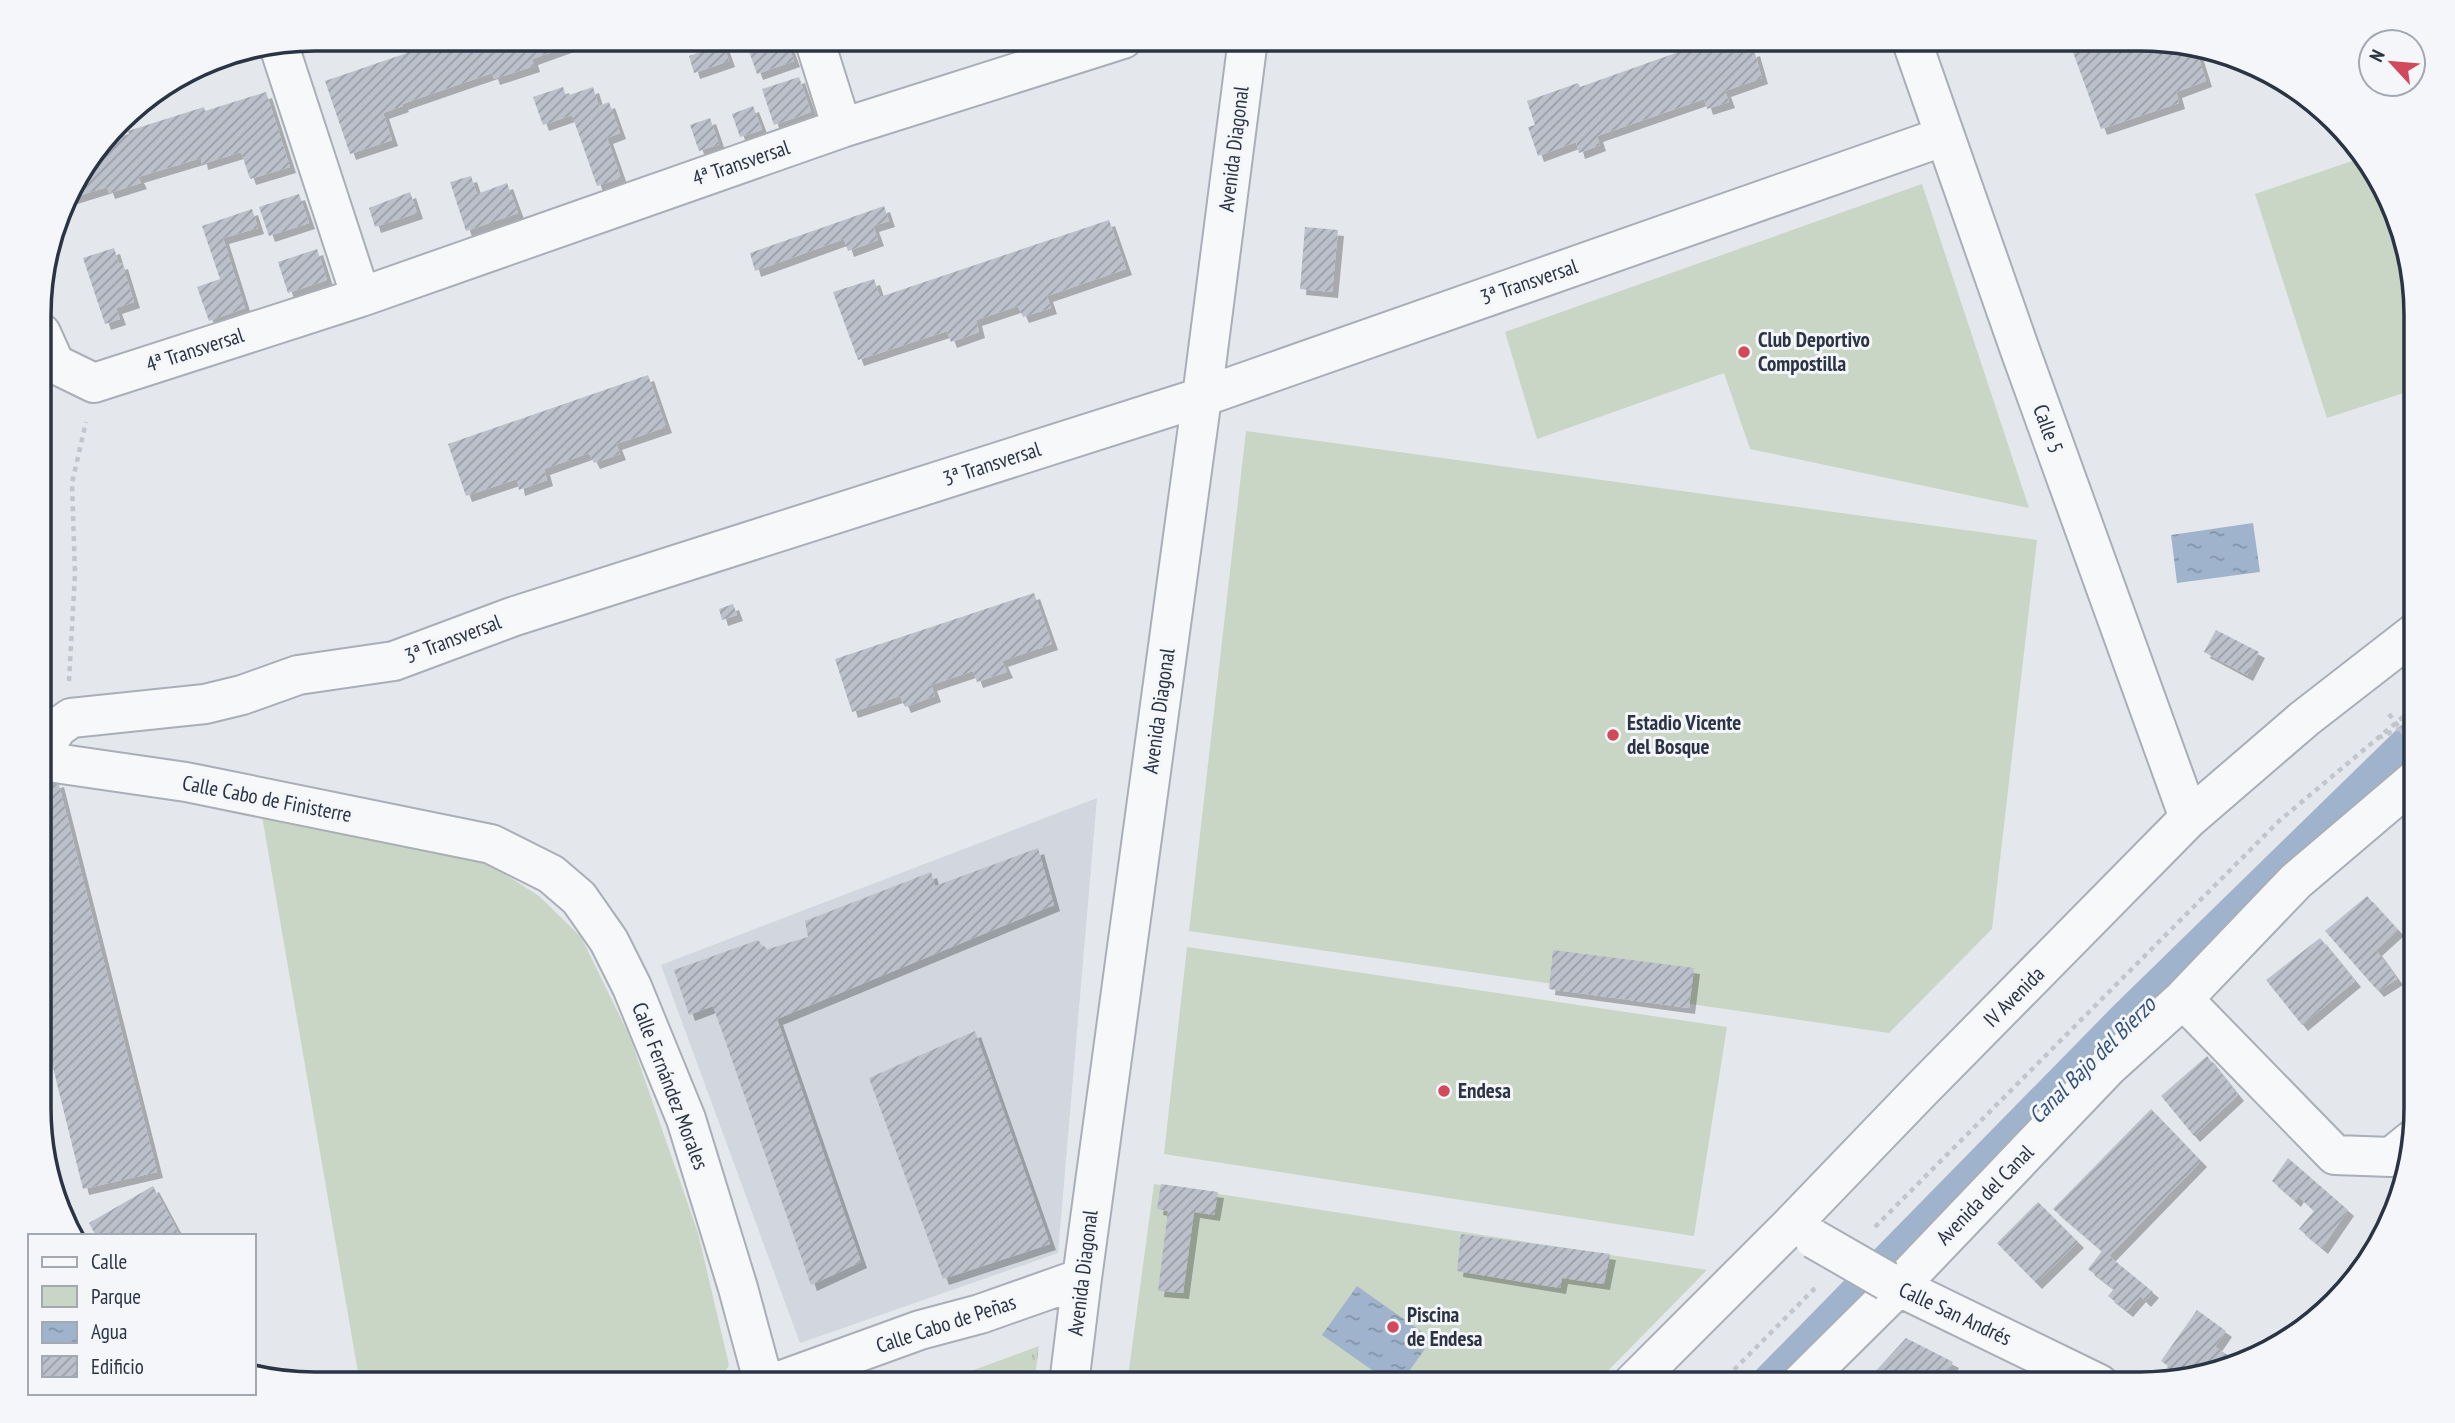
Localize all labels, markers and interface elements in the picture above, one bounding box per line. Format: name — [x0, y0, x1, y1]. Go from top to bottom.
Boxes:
north arrow — [2357, 28, 2427, 98]
text: N — [2364, 46, 2390, 65]
street label: Avenida Diagonal — [1212, 84, 1255, 213]
street label: 4ª Transversal — [689, 133, 793, 192]
street label: 3ª Transversal — [1477, 252, 1581, 311]
street label: 4ª Transversal — [143, 321, 247, 378]
place label: Club Deportivo Compostilla — [1758, 326, 1870, 377]
marker: Club Deportivo Compostilla — [1736, 344, 1752, 360]
street label: Calle 5 — [2027, 401, 2070, 457]
street label: 3ª Transversal — [940, 435, 1044, 492]
street label: 3ª Transversal — [401, 608, 505, 669]
street label: Avenida Diagonal — [1136, 646, 1181, 775]
place label: Estadio Vicente del Bosque — [1627, 709, 1741, 760]
marker: Estadio Vicente del Bosque — [1605, 727, 1621, 743]
street label: Calle Cabo de Finisterre — [180, 769, 354, 828]
street label: IV Avenida — [1977, 960, 2050, 1033]
water label: Canal Bajo del Bierzo — [2022, 989, 2163, 1129]
street label: Calle Fernández Morales — [626, 998, 715, 1173]
place label: Endesa — [1458, 1077, 1511, 1104]
marker: Endesa — [1436, 1083, 1452, 1099]
street label: Avenida del Canal — [1930, 1139, 2039, 1251]
street label: Avenida Diagonal — [1061, 1208, 1104, 1337]
legend — [28, 1234, 256, 1395]
text: Calle — [91, 1248, 127, 1275]
street label: Calle San Andrés — [1895, 1276, 2016, 1351]
text: Parque — [91, 1283, 141, 1310]
street label: Calle Cabo de Peñas — [872, 1288, 1019, 1359]
place label: Piscina de Endesa — [1407, 1301, 1483, 1352]
text: Agua — [91, 1318, 127, 1345]
marker: Piscina de Endesa — [1385, 1319, 1401, 1335]
text: Edificio — [91, 1353, 144, 1380]

